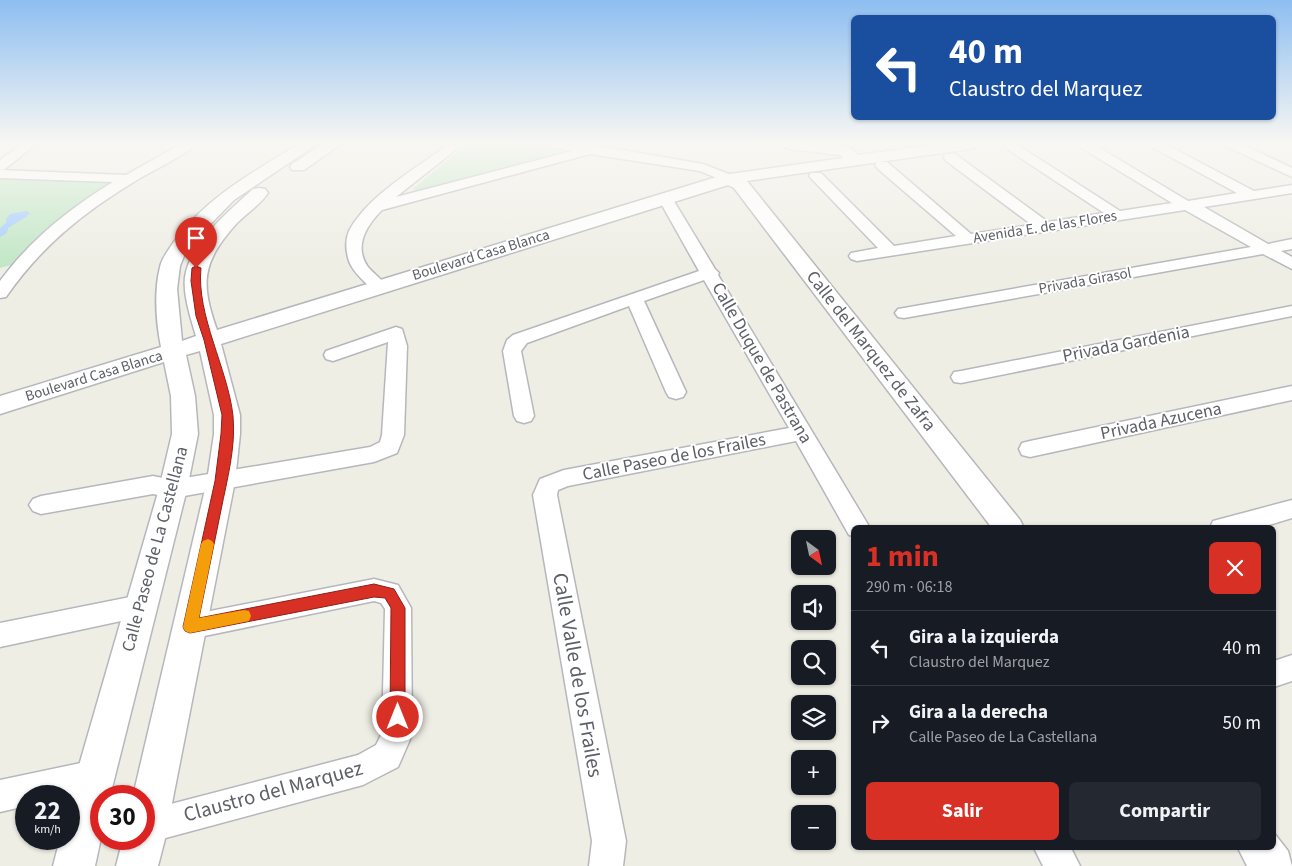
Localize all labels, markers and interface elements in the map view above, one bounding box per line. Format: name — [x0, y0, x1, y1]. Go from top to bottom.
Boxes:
text: 40 m — [949, 27, 1023, 77]
icon: left — [866, 35, 931, 100]
text: Claustro del Marquez — [949, 73, 1142, 105]
street label: Avenida E. de las Flores — [972, 205, 1118, 249]
pin — [175, 217, 217, 268]
icon: arrive — [182, 224, 210, 252]
street label: Boulevard Casa Blanca — [410, 224, 552, 286]
street label: Privada Girasol — [1037, 262, 1133, 300]
street label: Calle del Marquez de Zafra — [800, 265, 942, 437]
street label: Calle Duque de Pastrana — [706, 278, 818, 448]
street label: Privada Gardenia — [1060, 319, 1192, 369]
street label: Boulevard Casa Blanca — [23, 345, 165, 407]
street label: Privada Azucena — [1098, 396, 1224, 446]
street label: Calle Paseo de los Frailes — [580, 427, 768, 487]
street label: Calle Paseo de La Castellana — [116, 443, 194, 655]
north arrow — [791, 530, 836, 575]
map controls — [791, 530, 836, 850]
text: 1 min — [866, 535, 939, 578]
button: close — [1209, 542, 1261, 594]
street label: Calle Valle de los Frailes — [545, 570, 611, 780]
text: 290 m · 06:18 — [866, 576, 953, 598]
button: sound — [791, 585, 836, 630]
text: Gira a la izquierda — [909, 624, 1059, 651]
icon: left — [866, 634, 894, 662]
text: 40 m — [1223, 635, 1261, 662]
button: search — [791, 640, 836, 685]
text: Claustro del Marquez — [909, 651, 1050, 673]
position arrow — [371, 690, 423, 742]
button: layers — [791, 695, 836, 740]
text: Gira a la derecha — [909, 699, 1048, 726]
icon: right — [866, 709, 894, 737]
text: 50 m — [1223, 710, 1261, 737]
text: Calle Paseo de La Castellana — [909, 726, 1097, 748]
button: + — [791, 750, 836, 795]
street label: Claustro del Marquez — [180, 753, 366, 829]
button: Salir — [866, 782, 1059, 840]
button: Compartir — [1069, 782, 1261, 840]
speed limit sign: 30 — [90, 785, 155, 850]
text: 22 — [34, 793, 61, 829]
button: − — [791, 805, 836, 850]
text: km/h — [34, 821, 61, 838]

